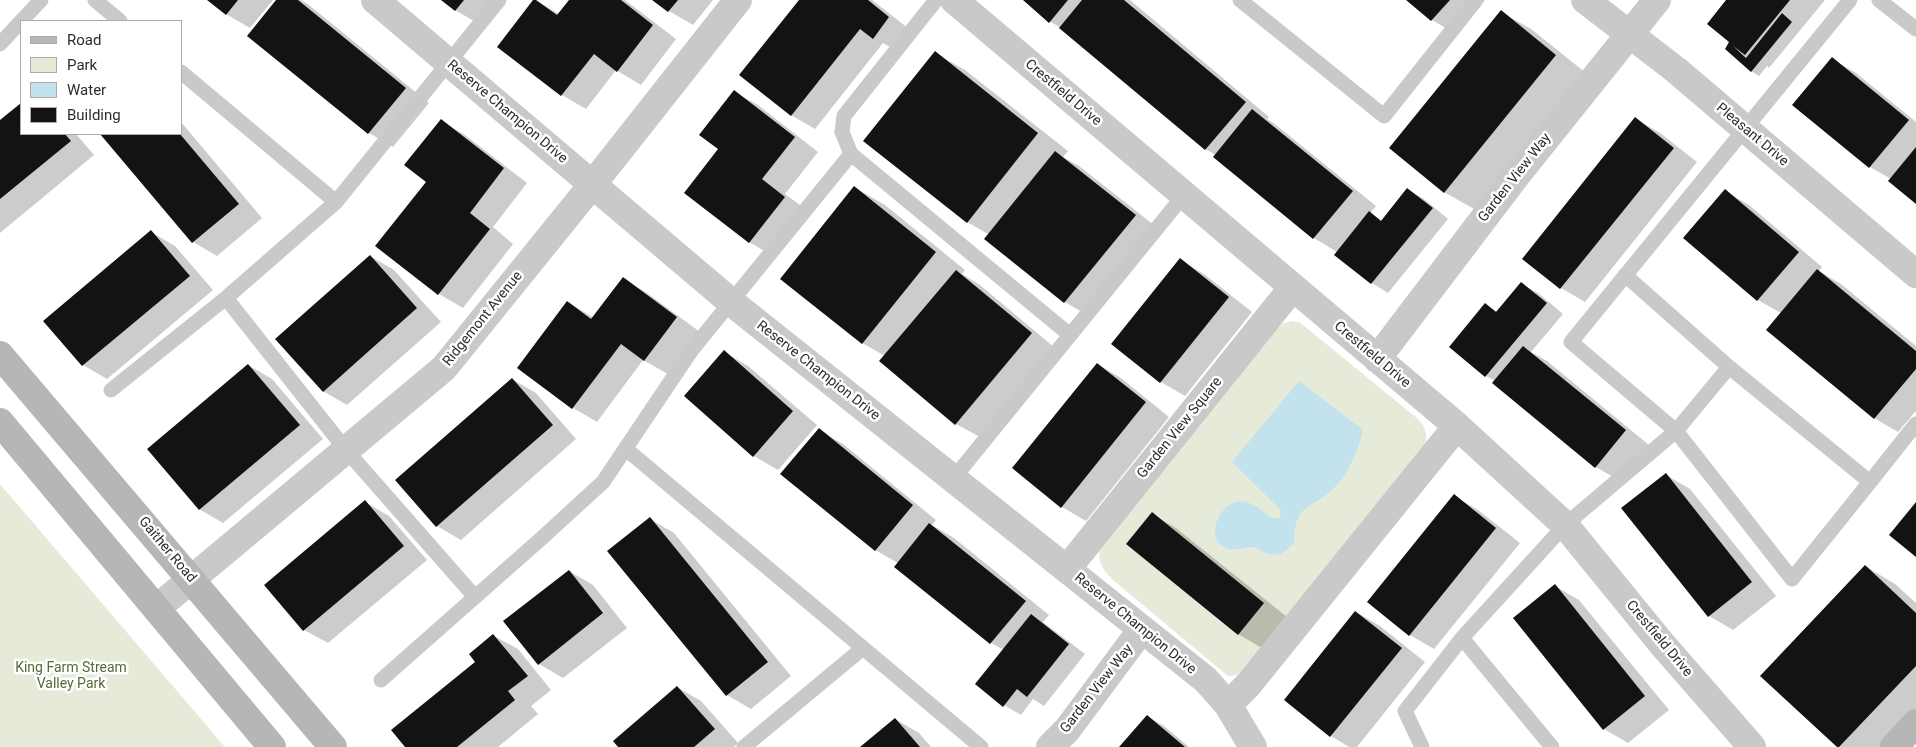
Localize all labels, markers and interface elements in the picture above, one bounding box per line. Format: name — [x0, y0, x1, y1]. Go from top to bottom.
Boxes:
legend — [20, 20, 182, 135]
text: Road — [67, 31, 101, 49]
text: Park — [67, 56, 97, 74]
street label: Crestfield Drive — [1021, 56, 1105, 130]
street label: Reserve Champion Drive — [443, 57, 571, 167]
text: Water — [67, 81, 106, 99]
street label: Pleasant Drive — [1712, 100, 1792, 170]
text: Building — [67, 106, 121, 124]
street label: Garden View Way — [1475, 130, 1555, 226]
street label: Ridgemont Avenue — [440, 268, 526, 370]
street label: Reserve Champion Drive — [753, 318, 883, 424]
street label: Crestfield Drive — [1330, 318, 1414, 392]
street label: Garden View Square — [1134, 374, 1226, 482]
street label: Gaither Road — [135, 514, 199, 586]
street label: Reserve Champion Drive — [1071, 570, 1199, 678]
street label: Crestfield Drive — [1622, 597, 1696, 681]
street label: Garden View Way — [1057, 641, 1137, 737]
park label: King Farm Stream Valley Park — [15, 660, 127, 692]

